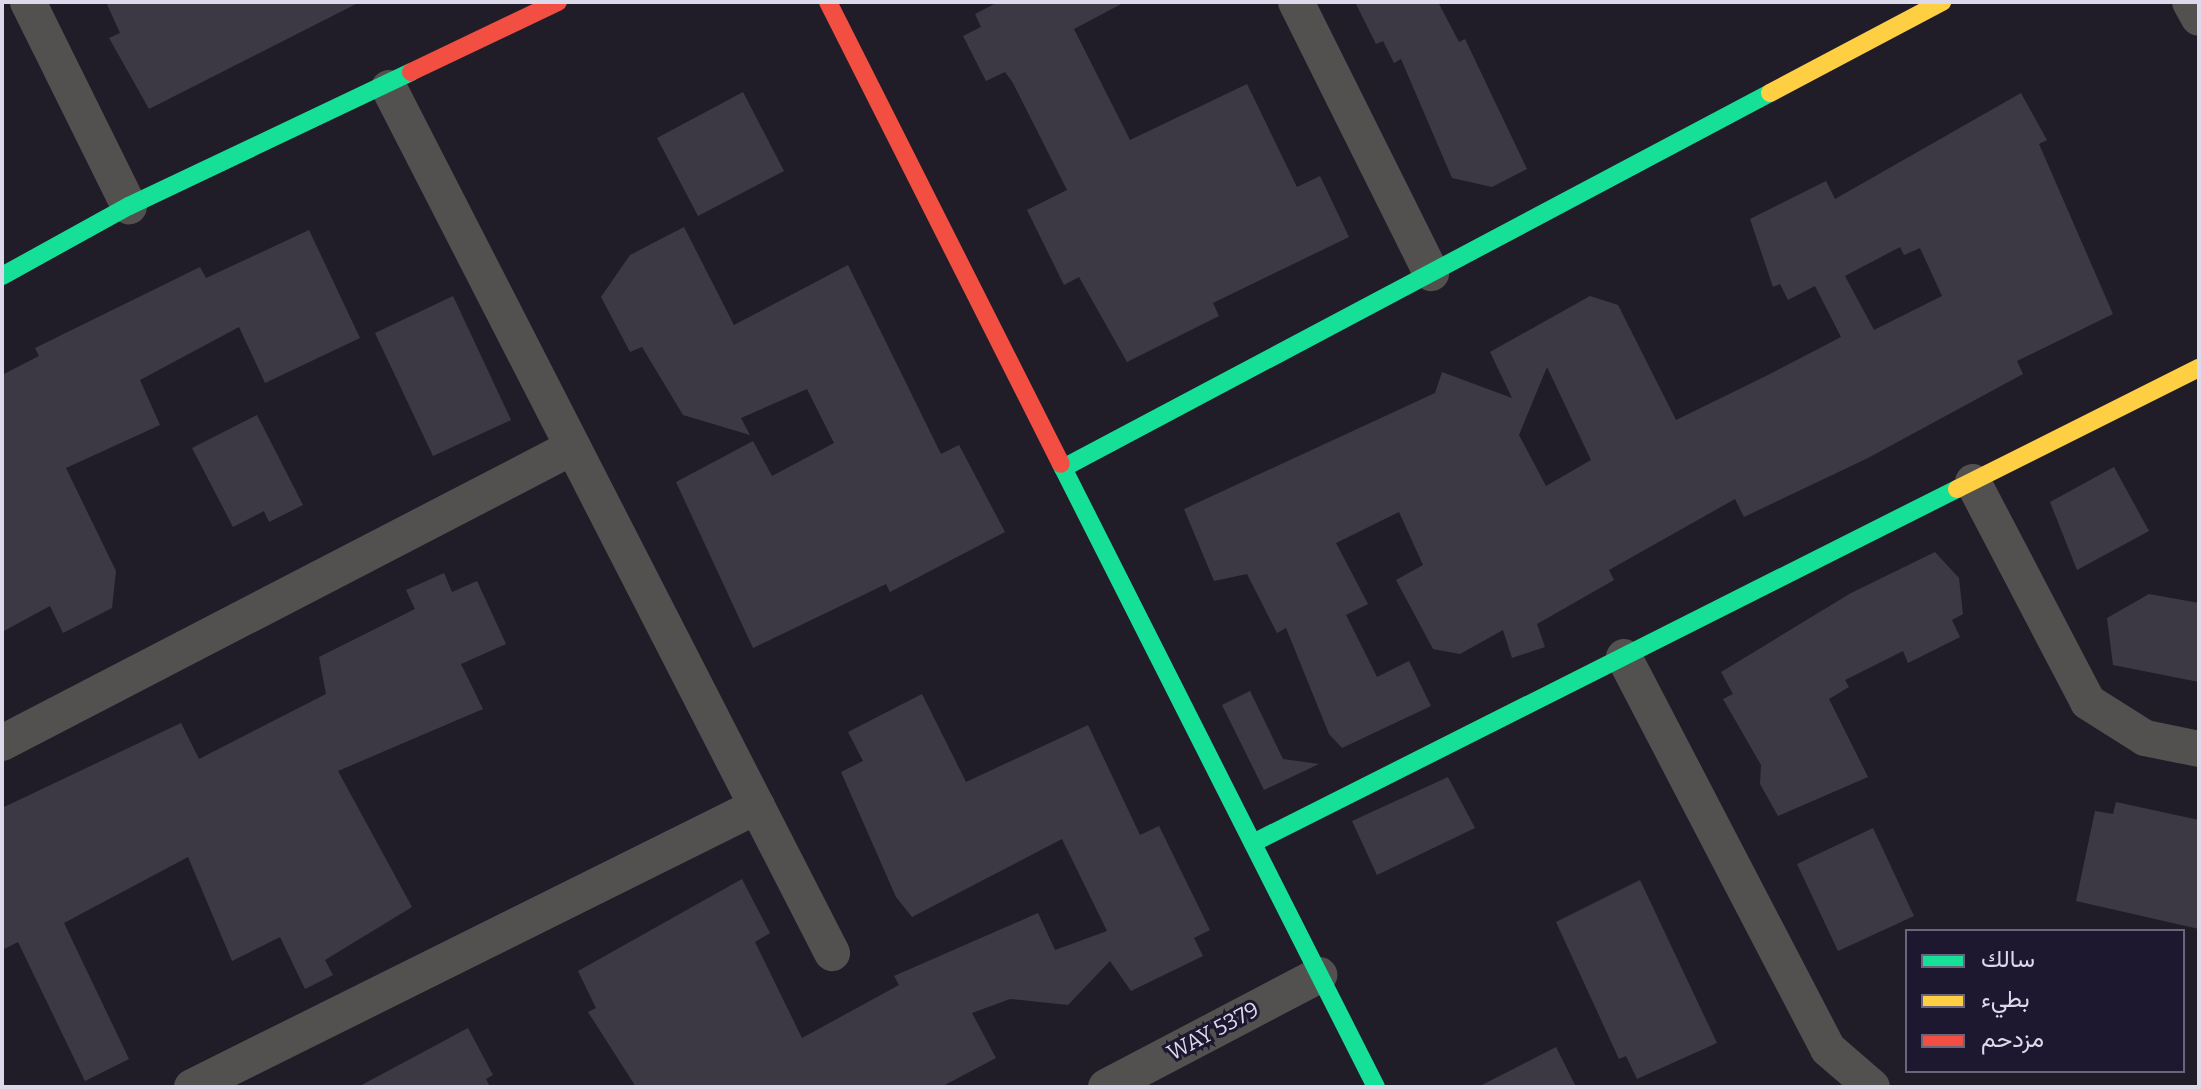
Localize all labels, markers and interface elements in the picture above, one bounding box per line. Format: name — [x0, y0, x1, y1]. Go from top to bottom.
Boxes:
legend — [1905, 929, 2185, 1073]
text: سالك — [1981, 945, 2035, 973]
text: بطيء — [1981, 985, 2030, 1013]
street label: WAY 5379 — [1163, 996, 1263, 1066]
text: مزدحم — [1981, 1025, 2044, 1053]

